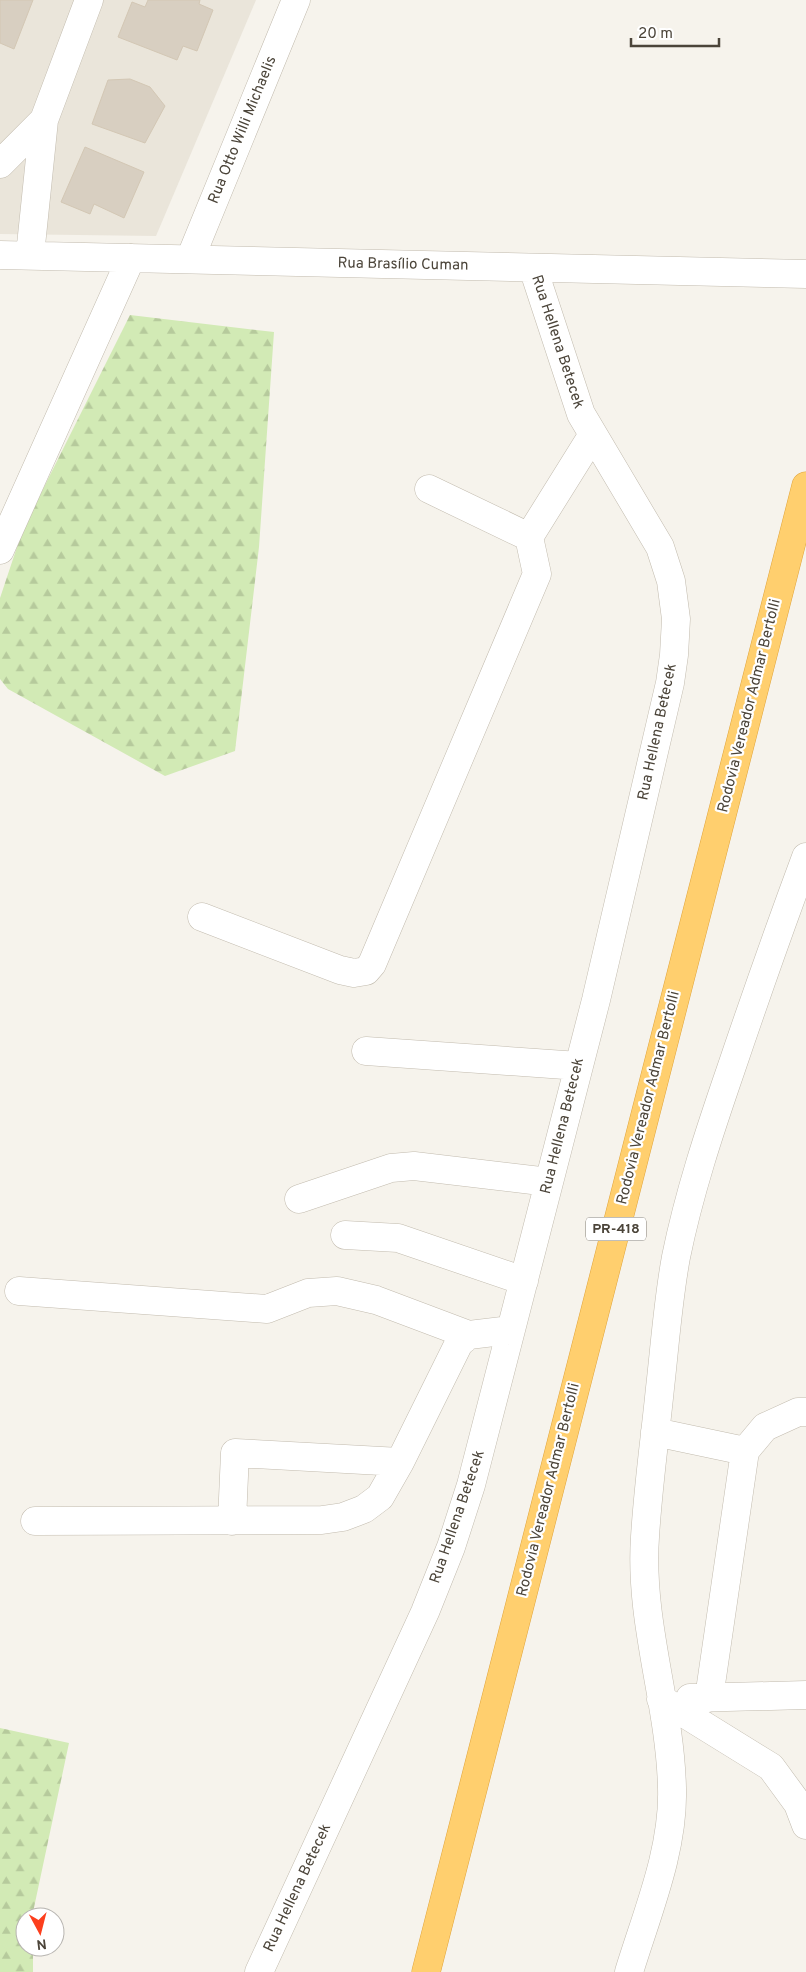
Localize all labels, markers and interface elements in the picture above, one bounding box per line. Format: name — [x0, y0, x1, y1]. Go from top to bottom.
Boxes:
scale bar — [631, 15, 718, 47]
text: 20 m — [638, 25, 673, 44]
street label: Rua Otto Willi Michaelis — [205, 53, 281, 207]
street label: Rua Brasílio Cuman — [337, 254, 469, 276]
street label: Rua Hellena Betecek — [526, 273, 588, 411]
street label: Rodovia Vereador Admar Bertolli — [714, 597, 786, 815]
street label: Rua Hellena Betecek — [634, 662, 682, 802]
street label: Rodovia Vereador Admar Bertolli — [613, 989, 685, 1207]
street label: Rua Hellena Betecek — [537, 1056, 589, 1196]
road number: PR-418 — [586, 1218, 646, 1240]
street label: Rodovia Vereador Admar Bertolli — [513, 1381, 585, 1599]
street label: Rua Hellena Betecek — [426, 1448, 490, 1586]
street label: Rua Hellena Betecek — [260, 1821, 336, 1955]
north arrow — [15, 1907, 65, 1957]
text: N — [35, 1934, 47, 1952]

